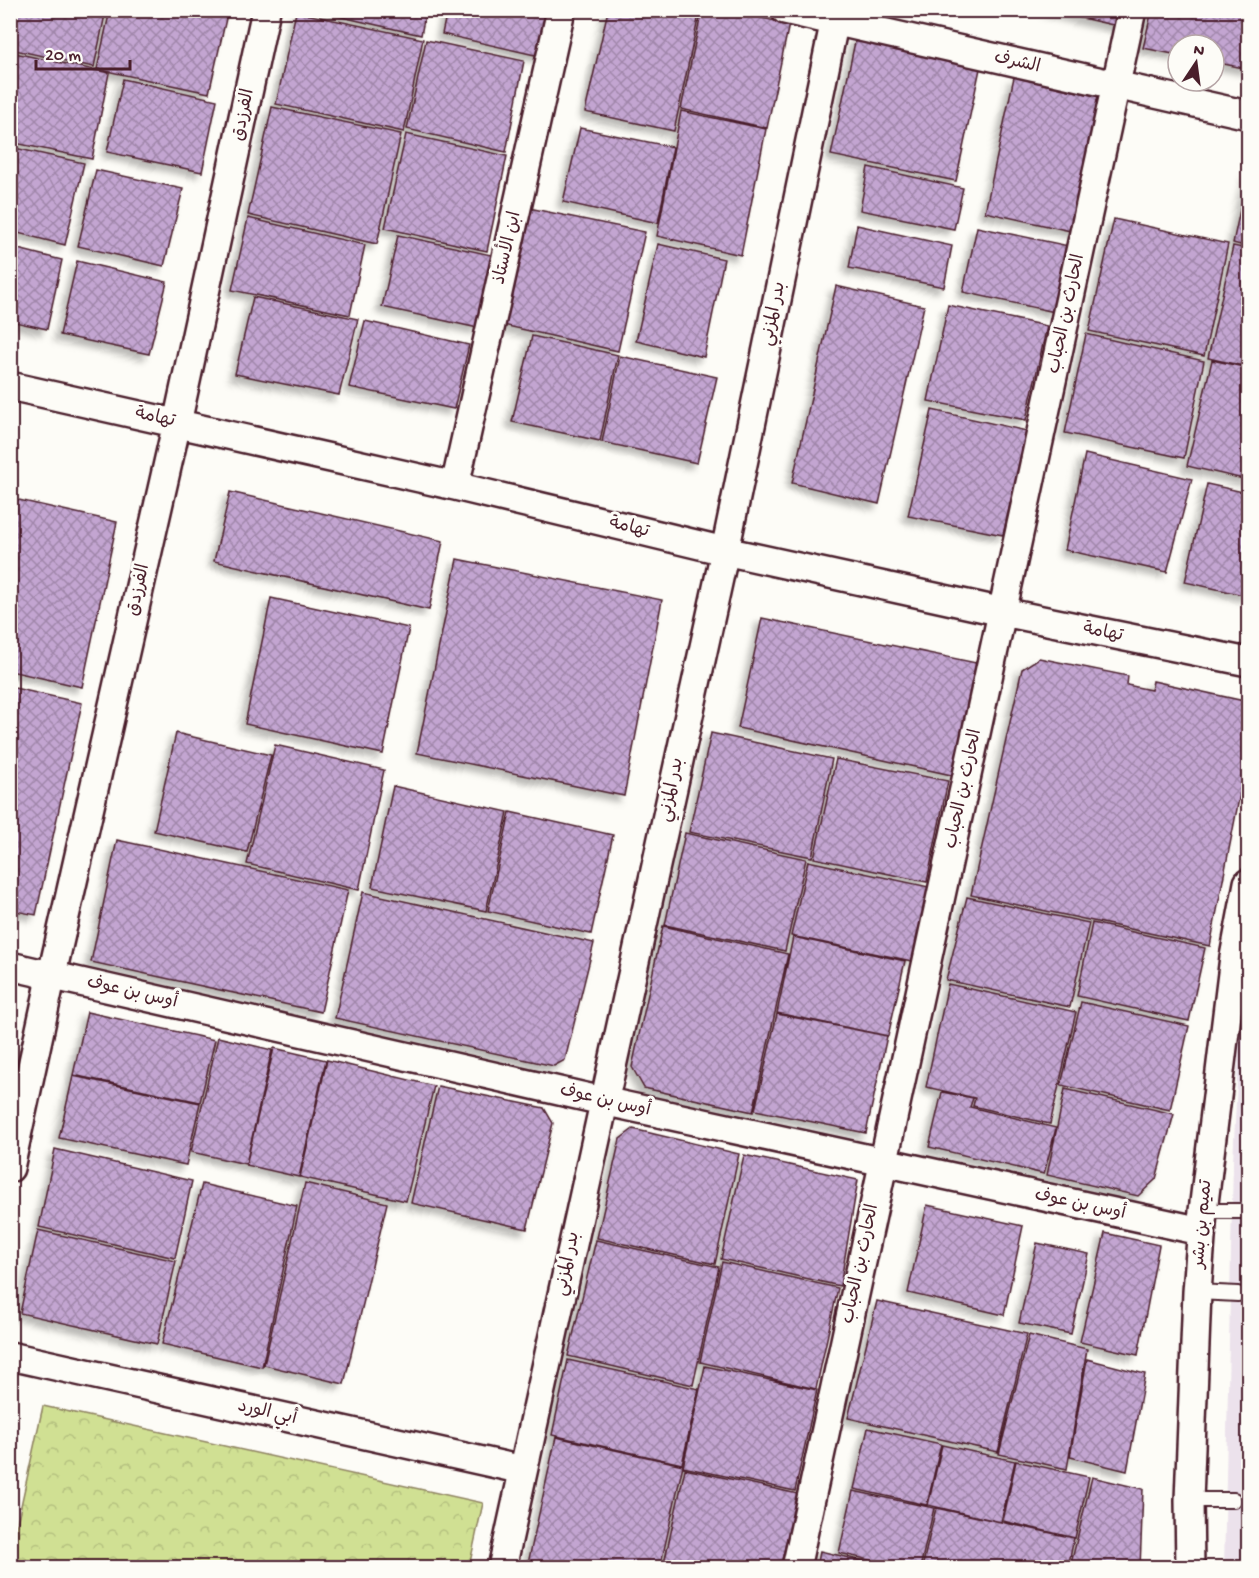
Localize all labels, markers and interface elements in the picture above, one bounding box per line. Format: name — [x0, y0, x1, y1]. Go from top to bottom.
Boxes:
scale bar — [36, 33, 130, 71]
north arrow — [1166, 33, 1226, 93]
text: N — [1191, 41, 1206, 62]
text: 20 m — [45, 46, 81, 67]
street label: الشرف — [992, 48, 1042, 78]
street label: الفرزدق — [228, 87, 260, 143]
street label: ابن الأستاذ — [486, 209, 527, 286]
street label: الحارث بن الحباب — [1044, 252, 1090, 376]
street label: بدر المزني — [757, 280, 794, 349]
street label: تهامة — [133, 404, 178, 433]
street label: تهامة — [607, 513, 652, 543]
street label: الفرزدق — [123, 562, 155, 618]
street label: تهامة — [1081, 619, 1126, 647]
street label: الحارث بن الحباب — [941, 727, 987, 851]
street label: بدر المزني — [655, 756, 692, 825]
street label: أوس بن عوف — [85, 970, 180, 1014]
street label: أوس بن عوف — [558, 1078, 653, 1122]
street label: تميم بن بشر — [1188, 1178, 1218, 1271]
street label: أوس بن عوف — [1033, 1183, 1128, 1225]
street label: الحارث بن الحباب — [838, 1202, 884, 1326]
street label: بدر المزني — [551, 1230, 588, 1299]
street label: أبي الورد — [235, 1394, 300, 1433]

